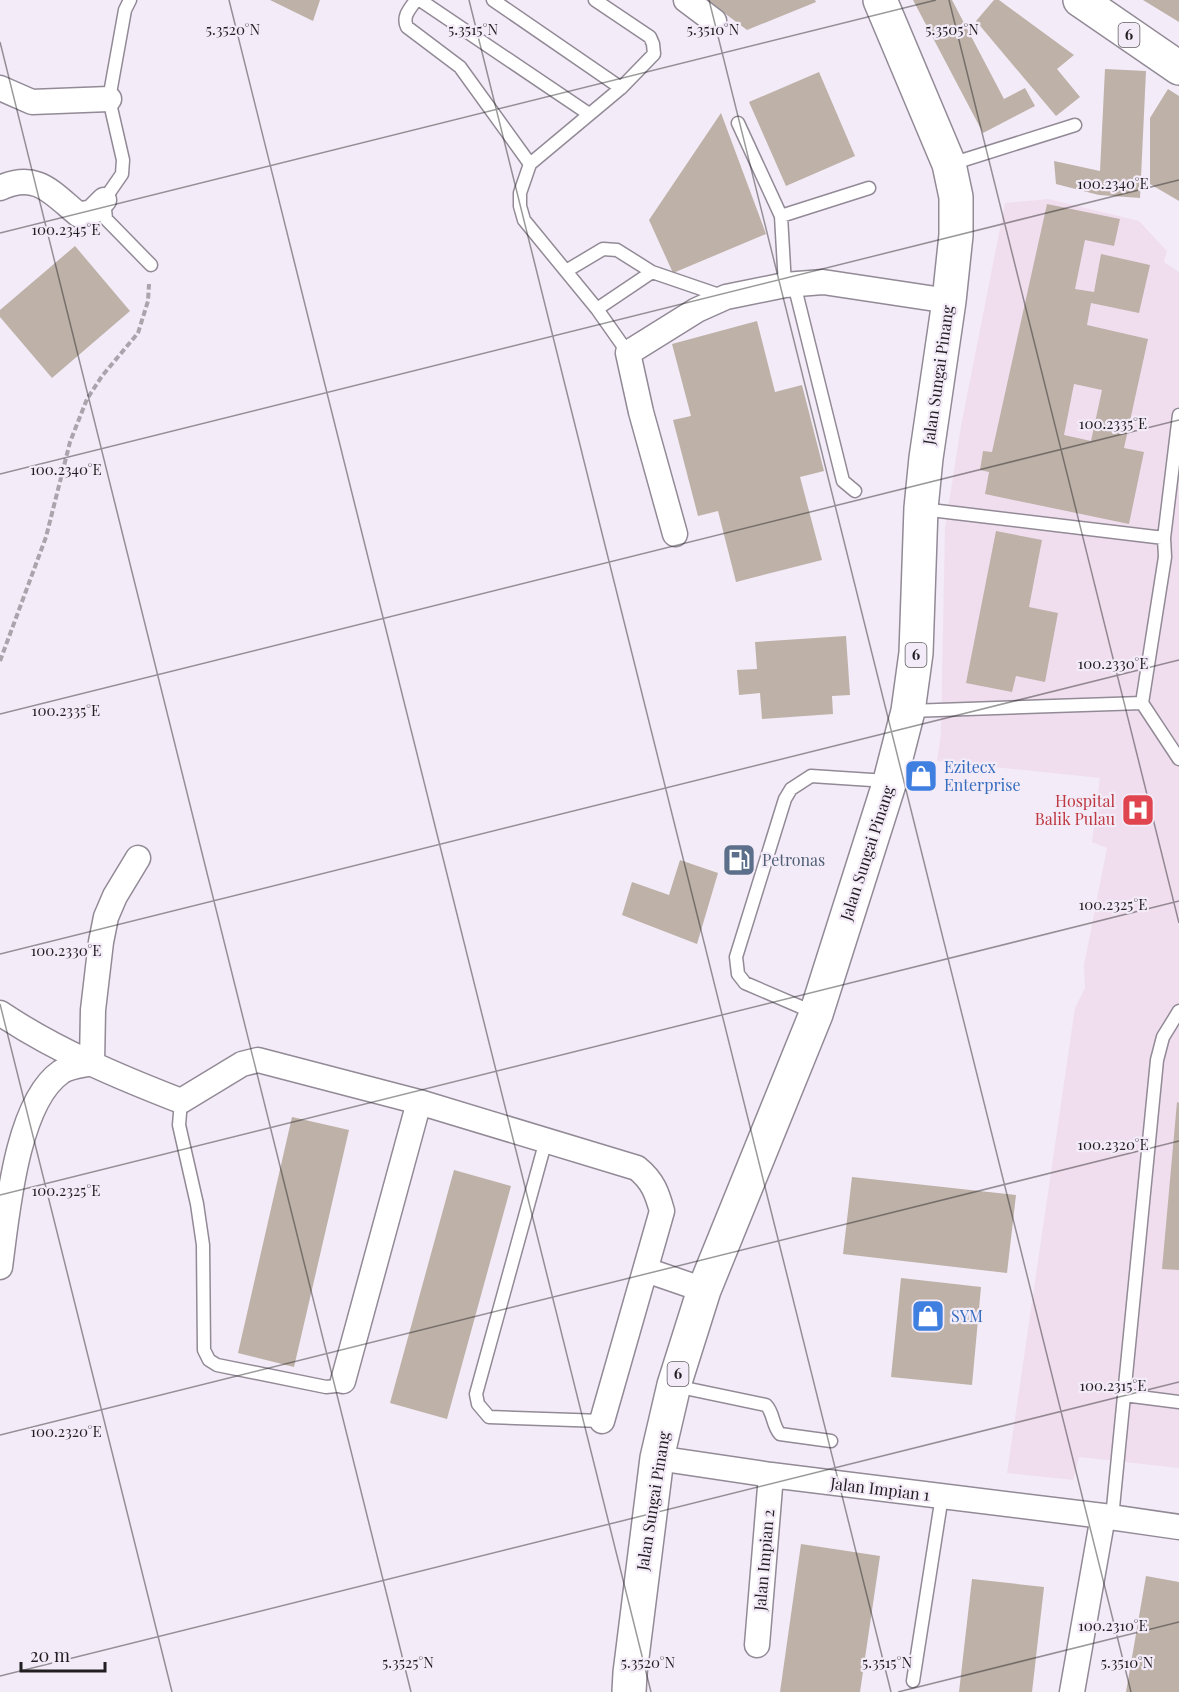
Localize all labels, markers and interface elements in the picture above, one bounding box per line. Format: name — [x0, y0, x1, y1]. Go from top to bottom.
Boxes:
text: 5.3520°N — [206, 19, 261, 39]
text: 5.3515°N — [448, 19, 498, 39]
text: 5.3510°N — [687, 19, 740, 39]
text: 5.3505°N — [925, 19, 979, 39]
road number: 6 — [1118, 23, 1140, 47]
text: 100.2340°E — [1077, 173, 1149, 193]
text: 100.2345°E — [32, 219, 100, 239]
street label: Jalan Sungai Pinang — [917, 303, 958, 447]
text: 100.2335°E — [1079, 413, 1147, 433]
text: 100.2340°E — [30, 459, 102, 479]
road number: 6 — [906, 643, 926, 667]
text: 100.2330°E — [1078, 653, 1148, 673]
text: 100.2335°E — [32, 700, 100, 720]
place label: Ezitecx Enterprise — [944, 756, 1021, 795]
shop icon: Ezitecx Enterprise — [903, 758, 939, 794]
street label: Jalan Sungai Pinang — [835, 782, 898, 924]
place label: Hospital Balik Pulau — [1035, 790, 1115, 829]
hospital icon: Hospital Balik Pulau — [1120, 792, 1156, 828]
fuel station icon: Petronas — [721, 842, 757, 878]
place label: Petronas — [762, 849, 825, 870]
text: 100.2325°E — [1079, 894, 1147, 914]
text: 100.2330°E — [31, 940, 101, 960]
text: 100.2320°E — [1077, 1134, 1149, 1154]
text: 100.2325°E — [32, 1180, 100, 1200]
shop icon: SYM — [910, 1298, 946, 1334]
place label: SYM — [951, 1305, 983, 1326]
road number: 6 — [668, 1362, 688, 1386]
text: 100.2315°E — [1080, 1375, 1146, 1395]
text: 100.2320°E — [30, 1421, 102, 1441]
street label: Jalan Sungai Pinang — [631, 1429, 674, 1573]
street label: Jalan Impian 1 — [828, 1472, 931, 1505]
street label: Jalan Impian 2 — [749, 1508, 778, 1613]
text: 100.2310°E — [1078, 1615, 1148, 1635]
scale bar — [21, 1635, 105, 1673]
text: 20 m — [30, 1643, 70, 1667]
text: 5.3525°N — [382, 1652, 434, 1672]
text: 5.3520°N — [621, 1652, 676, 1672]
text: 5.3515°N — [862, 1652, 912, 1672]
text: 5.3510°N — [1101, 1652, 1154, 1672]

